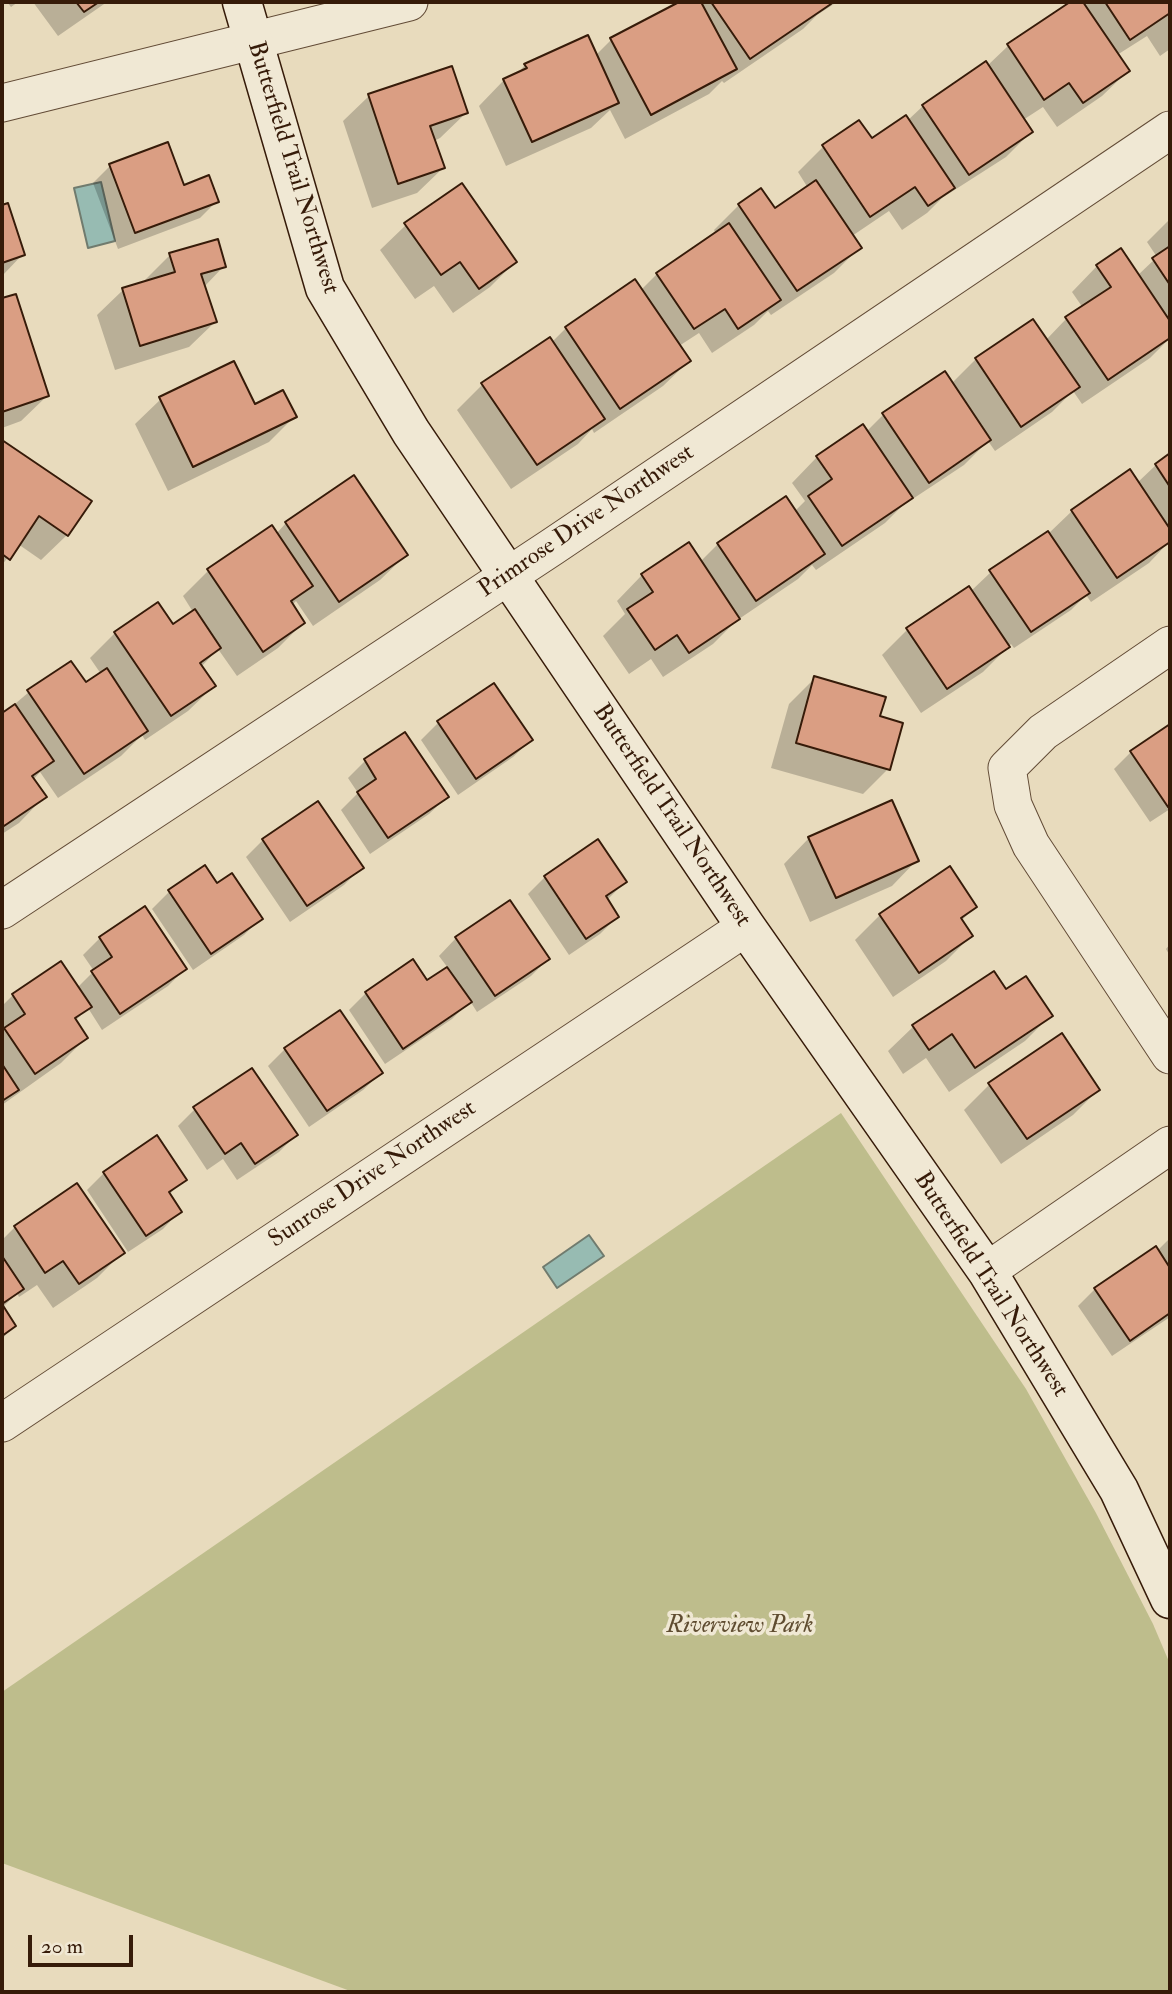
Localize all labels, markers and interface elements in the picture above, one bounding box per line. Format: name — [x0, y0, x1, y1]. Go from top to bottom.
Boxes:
street label: Butterfield Trail Northwest — [240, 38, 344, 298]
street label: Primrose Drive Northwest — [474, 439, 700, 605]
street label: Butterfield Trail Northwest — [586, 699, 756, 933]
street label: Sunrose Drive Northwest — [264, 1095, 482, 1255]
street label: Butterfield Trail Northwest — [906, 1167, 1074, 1403]
park label: Riverview Park — [667, 1613, 813, 1641]
scale bar — [32, 1920, 136, 1964]
text: 20 m — [41, 1933, 83, 1960]

